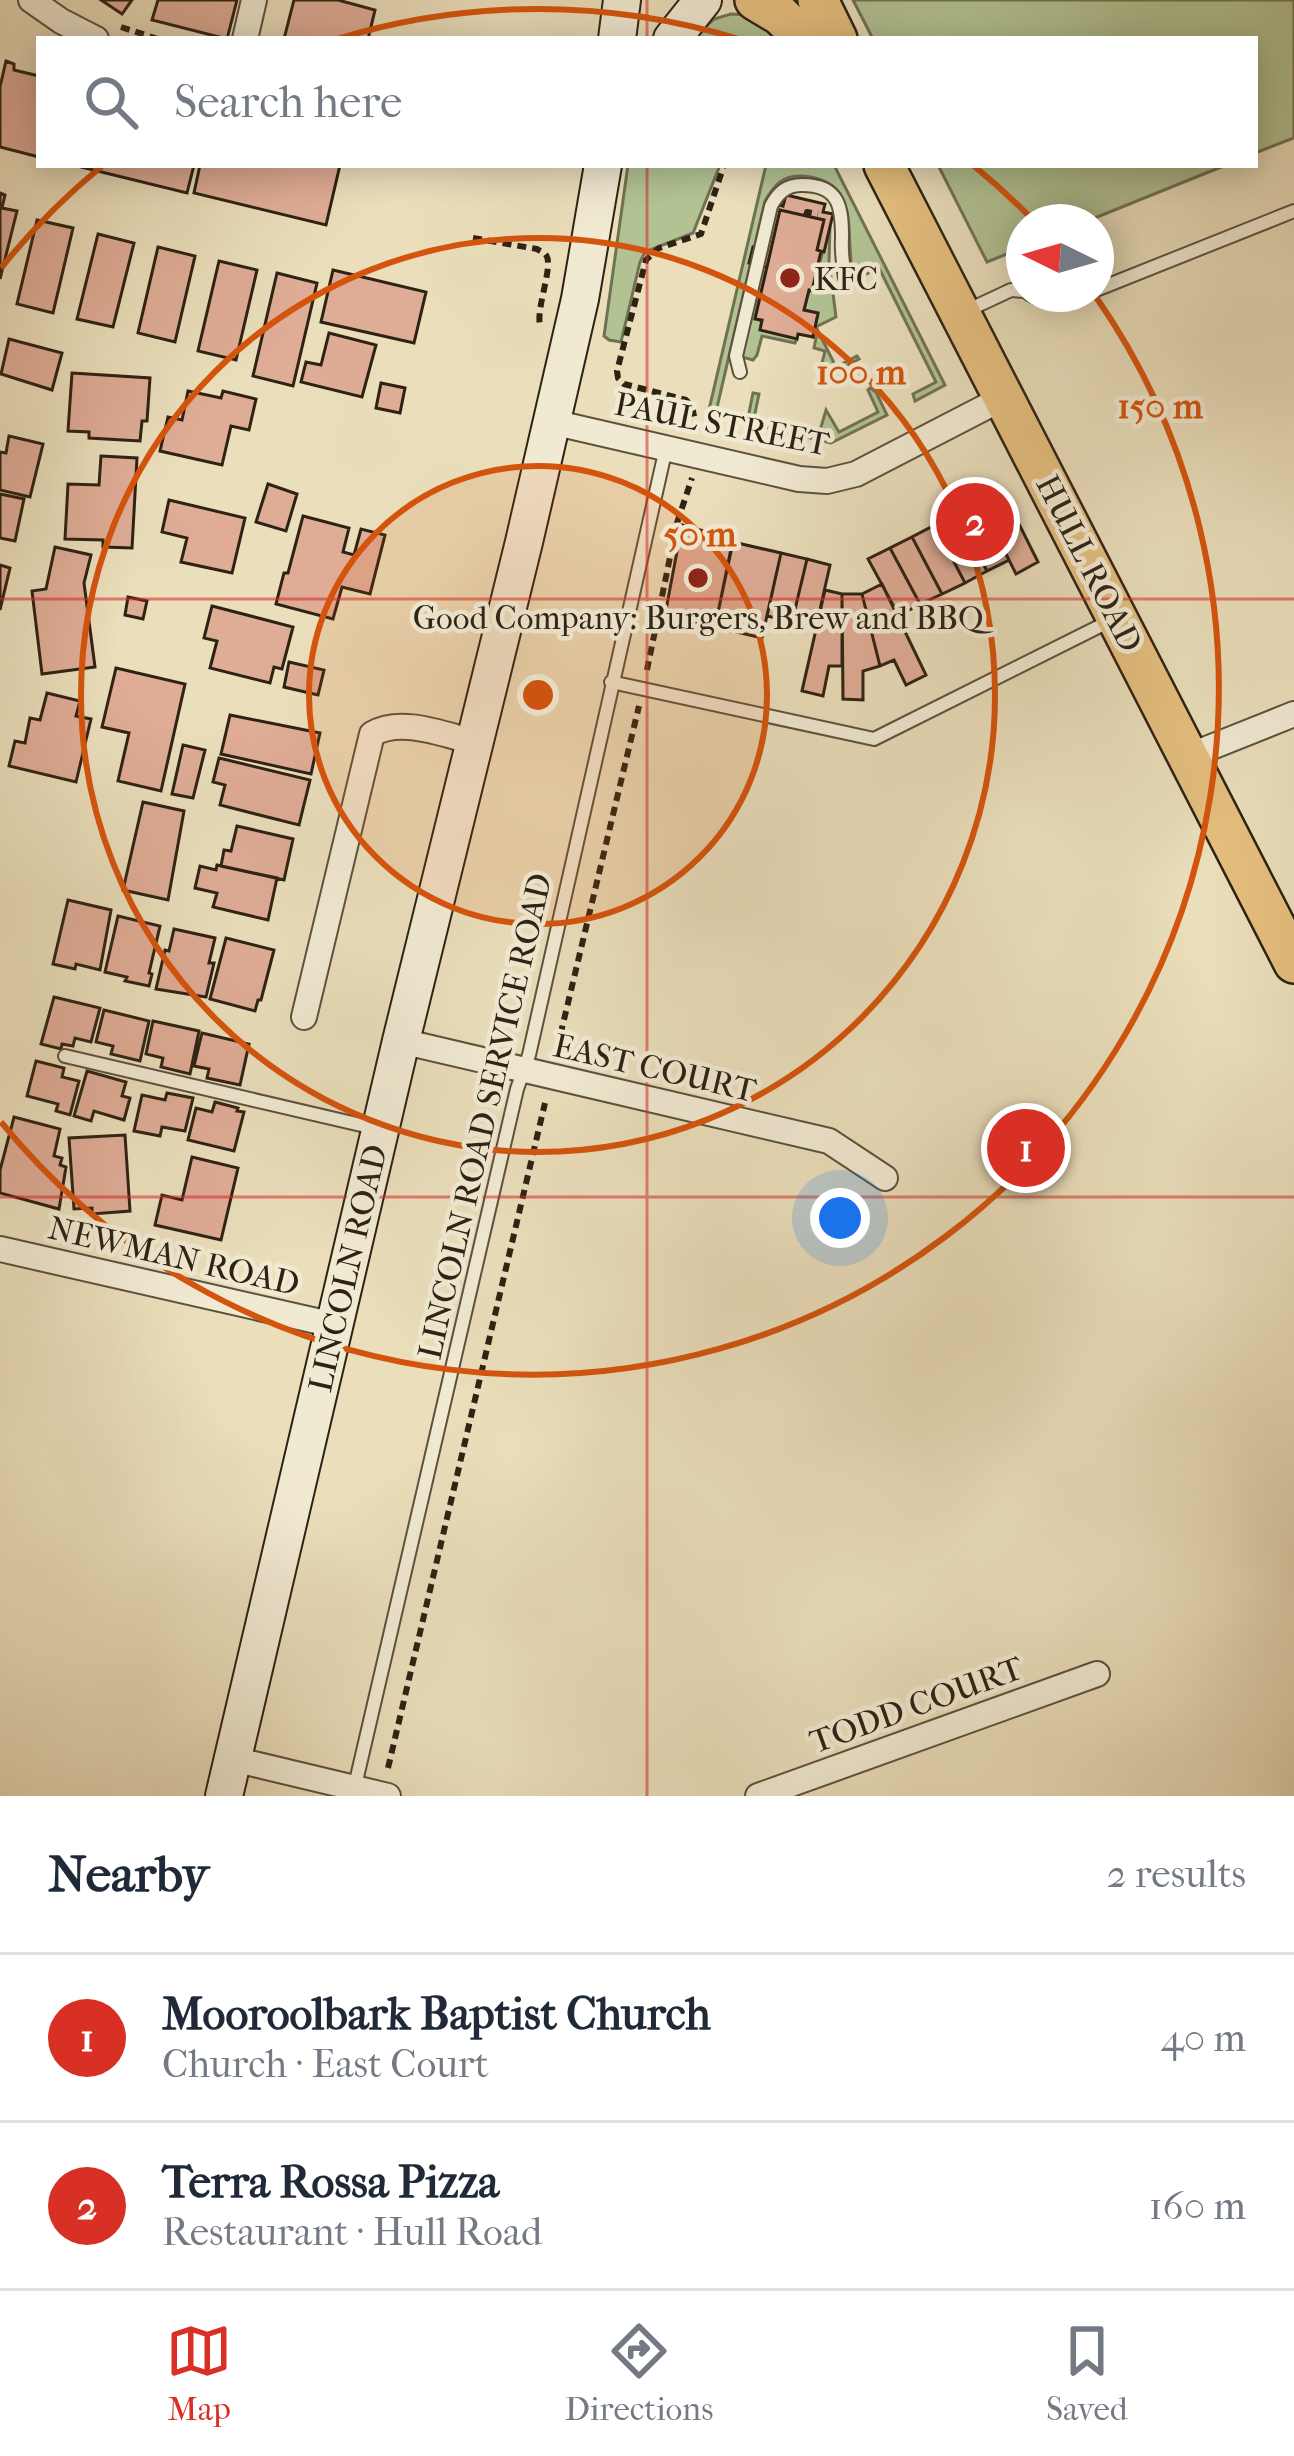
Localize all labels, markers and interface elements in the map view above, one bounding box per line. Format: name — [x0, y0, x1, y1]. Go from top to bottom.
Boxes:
search box — [36, 36, 1258, 168]
icon: search — [78, 69, 144, 135]
text: Search here — [174, 76, 402, 129]
north arrow — [1006, 204, 1114, 312]
place label: KFC — [814, 260, 878, 299]
marker: KFC — [777, 265, 803, 291]
text: 100 m — [816, 351, 907, 393]
street label: PAUL STREET — [611, 385, 833, 465]
text: 150 m — [1117, 385, 1204, 427]
street label: HULL ROAD — [1027, 469, 1150, 659]
pin: 2 — [936, 477, 1014, 567]
text: 50 m — [664, 513, 738, 555]
marker: Good Company: Burgers, Brew and BBQ — [685, 565, 711, 591]
place label: Good Company: Burgers, Brew and BBQ — [413, 599, 994, 638]
centre of rings — [517, 674, 559, 716]
street label: LINCOLN ROAD SERVICE ROAD — [411, 870, 560, 1363]
street label: EAST COURT — [550, 1026, 760, 1111]
pin: 1 — [987, 1103, 1065, 1193]
street label: LINCOLN ROAD — [301, 1141, 396, 1396]
your location — [810, 1188, 870, 1248]
street label: NEWMAN ROAD — [44, 1209, 303, 1304]
street label: TODD COURT — [805, 1649, 1029, 1762]
text: Nearby — [48, 1844, 209, 1904]
text: 2 results — [1107, 1851, 1246, 1897]
text: Mooroolbark Baptist Church — [162, 1988, 711, 2041]
text: 1 — [80, 2015, 94, 2061]
text: 40 m — [1161, 2015, 1246, 2061]
text: Church · East Court — [162, 2041, 489, 2087]
text: Terra Rossa Pizza — [162, 2156, 499, 2209]
text: 2 — [77, 2183, 97, 2229]
text: 160 m — [1149, 2183, 1246, 2229]
text: Restaurant · Hull Road — [162, 2209, 542, 2255]
tab: Map — [166, 2318, 232, 2429]
tab: Directions — [565, 2318, 713, 2429]
tab: Saved — [1046, 2318, 1128, 2429]

